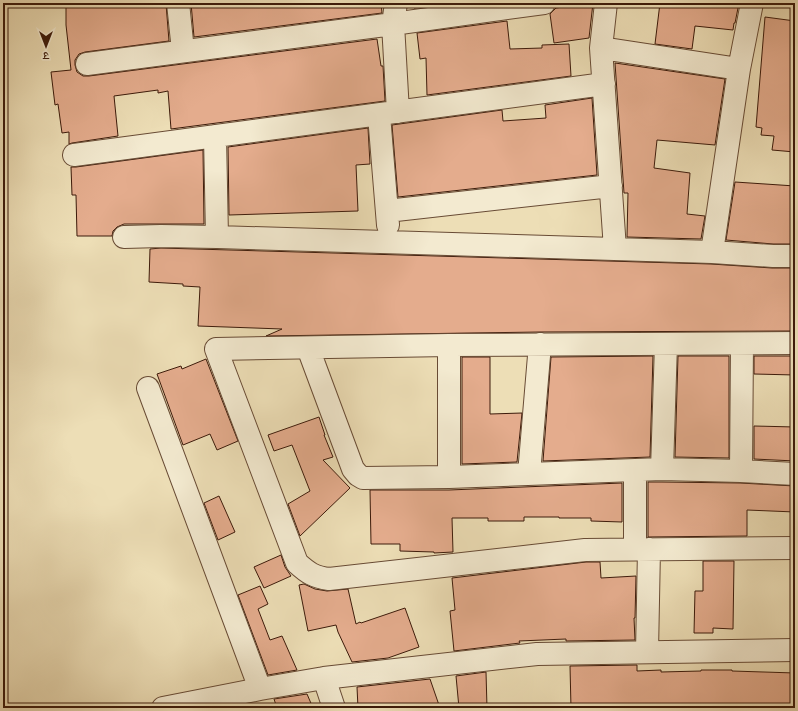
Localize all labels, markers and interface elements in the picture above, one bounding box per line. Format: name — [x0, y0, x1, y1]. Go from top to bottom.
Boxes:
north arrow — [26, 26, 66, 66]
text: उ — [42, 47, 50, 63]

